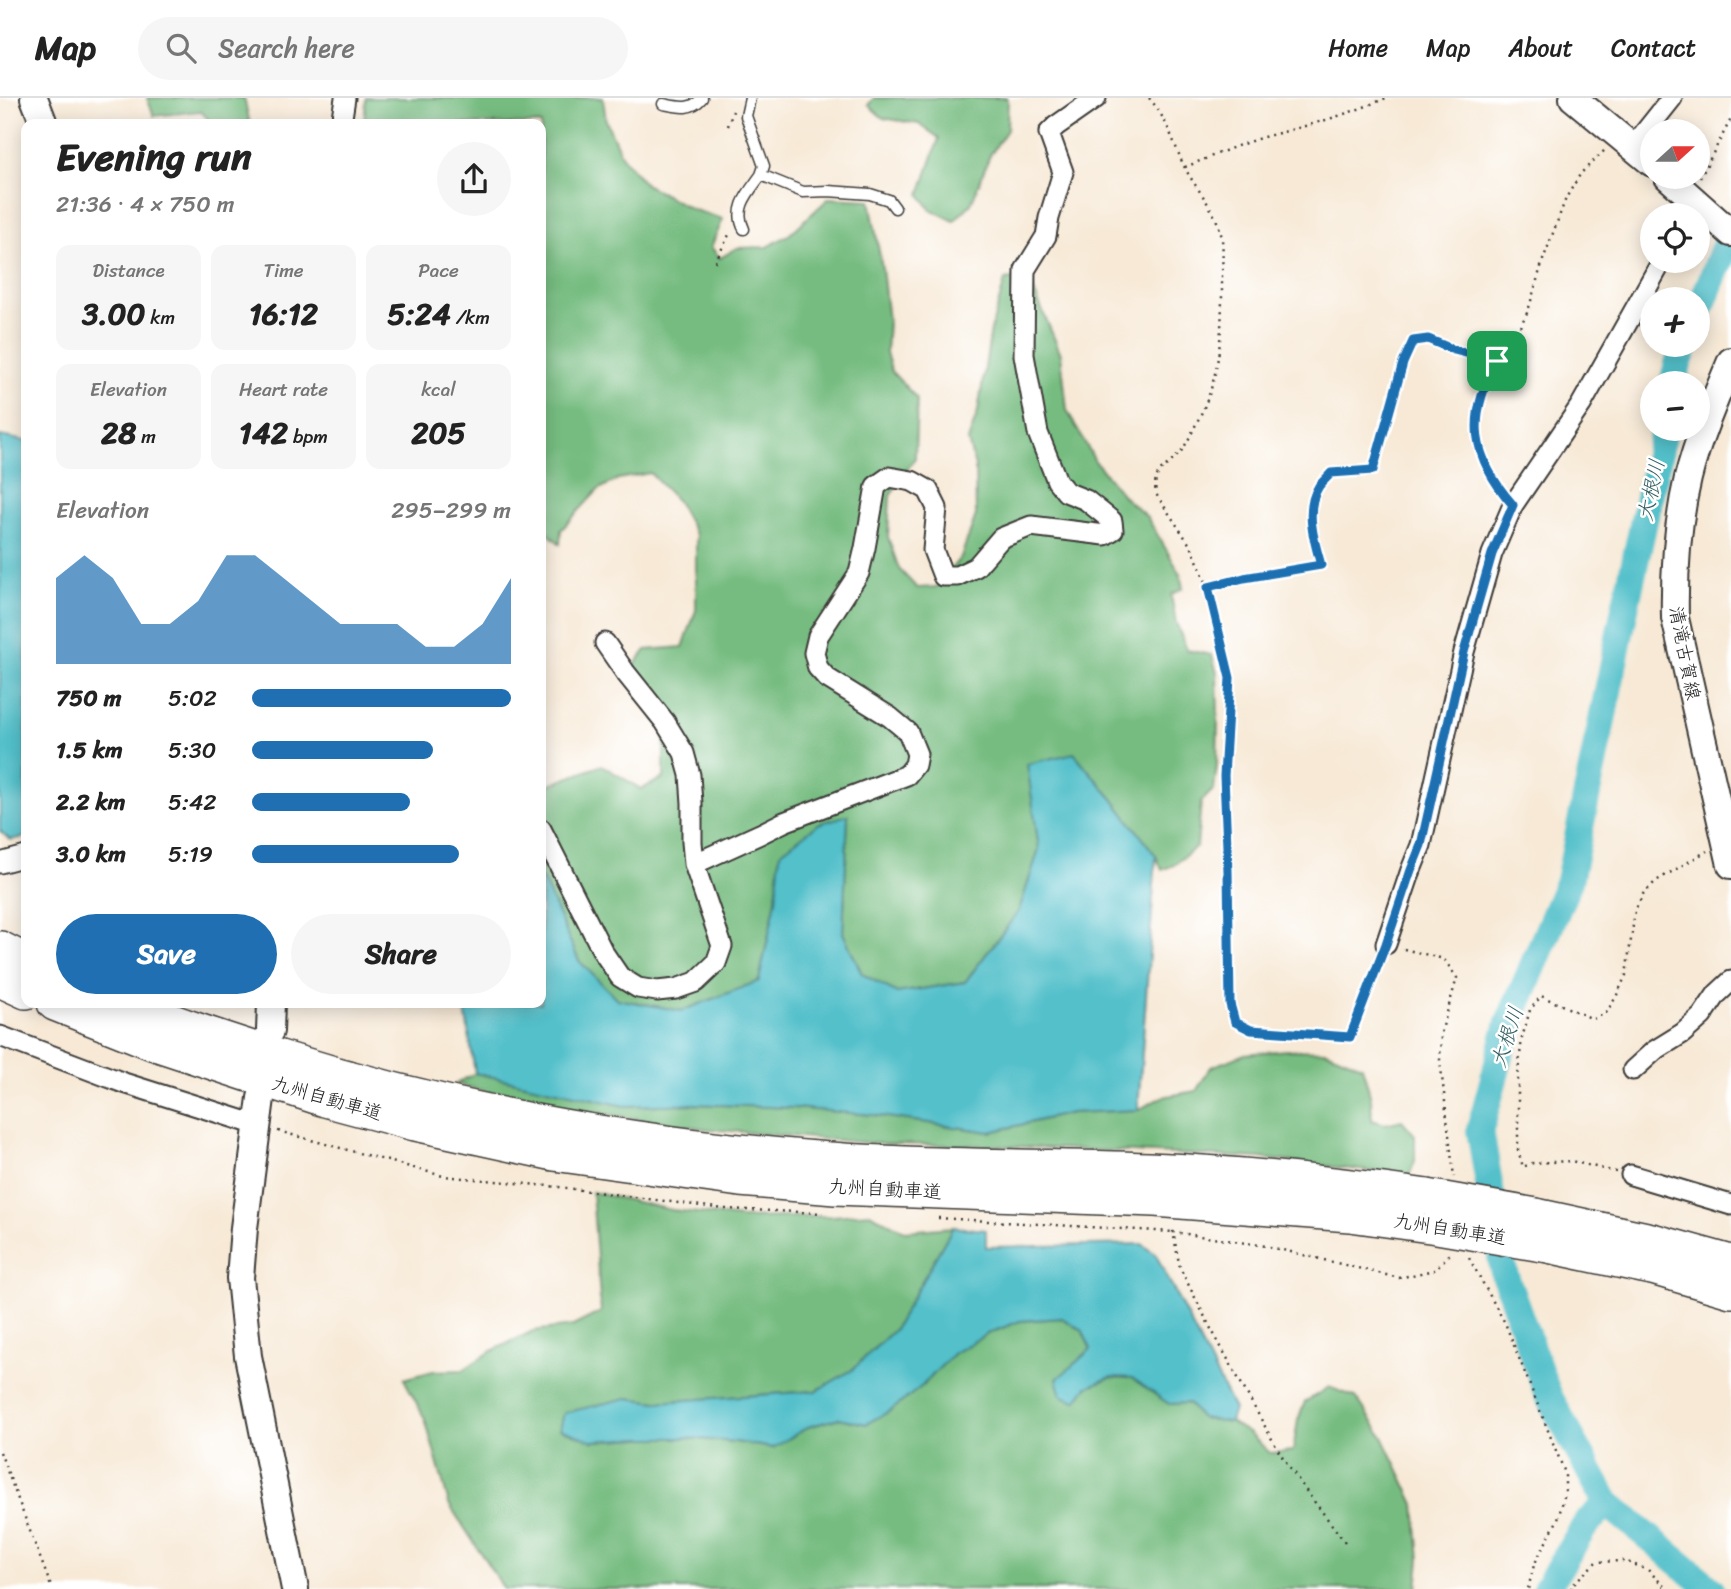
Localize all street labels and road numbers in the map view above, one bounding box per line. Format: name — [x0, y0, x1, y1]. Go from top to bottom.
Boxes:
street label: 清滝古賀線 — [1660, 603, 1710, 703]
street label: 九州自動車道 — [268, 1066, 386, 1130]
street label: 九州自動車道 — [827, 1170, 943, 1208]
street label: 九州自動車道 — [1391, 1204, 1509, 1254]

